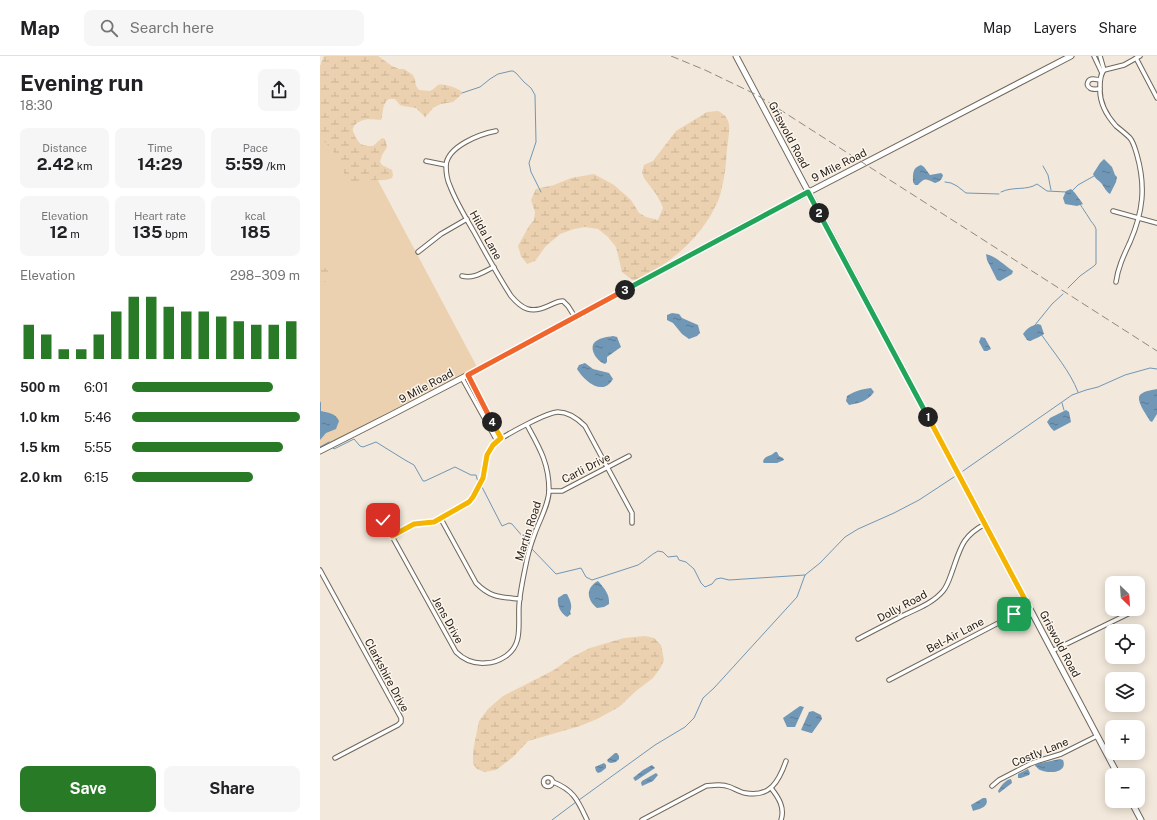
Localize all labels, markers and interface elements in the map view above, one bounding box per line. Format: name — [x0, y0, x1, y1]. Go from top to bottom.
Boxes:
search box — [84, 10, 364, 46]
text: Map — [20, 17, 60, 39]
icon: search — [98, 17, 120, 39]
text: Search here — [130, 19, 214, 36]
text: Map — [983, 20, 1011, 36]
text: Layers — [1033, 20, 1077, 36]
text: Share — [1099, 20, 1137, 36]
button: share — [258, 69, 300, 111]
text: Evening run — [20, 70, 144, 96]
text: 18:30 — [20, 98, 53, 113]
street label: Griswold Road — [766, 100, 812, 170]
text: Distance — [42, 142, 87, 154]
text: Time — [147, 142, 173, 154]
text: Pace — [243, 142, 268, 154]
street label: 9 Mile Road — [810, 146, 868, 184]
text: 2.42 — [37, 154, 74, 174]
text: 14:29 — [137, 154, 183, 174]
text: 5:59 — [225, 154, 264, 174]
text: km — [74, 160, 92, 172]
text: /km — [264, 160, 286, 172]
pin: 2 — [809, 203, 829, 223]
text: 2 — [816, 207, 823, 219]
street label: Hilda Lane — [468, 208, 504, 262]
text: Elevation — [41, 210, 88, 222]
text: Heart rate — [134, 210, 186, 222]
text: kcal — [245, 210, 266, 222]
text: 12 — [50, 222, 68, 242]
text: 135 — [132, 222, 162, 242]
text: 185 — [240, 222, 270, 242]
text: m — [68, 228, 80, 240]
text: bpm — [162, 228, 188, 240]
text: Elevation — [20, 268, 75, 283]
text: 298–309 m — [230, 268, 300, 283]
pin: 3 — [615, 280, 635, 300]
text: 3 — [621, 284, 629, 296]
street label: 9 Mile Road — [397, 367, 455, 405]
text: 500 m — [20, 380, 60, 395]
text: 6:01 — [84, 380, 108, 395]
pin: 1 — [918, 407, 938, 427]
text: 1.0 km — [20, 410, 60, 425]
text: 5:46 — [84, 410, 111, 425]
text: 1 — [926, 411, 930, 423]
pin: 4 — [482, 412, 502, 432]
text: 4 — [488, 416, 496, 428]
text: 1.5 km — [20, 440, 60, 455]
text: 5:55 — [84, 440, 112, 455]
street label: Carli Drive — [560, 451, 612, 485]
text: 2.0 km — [20, 470, 62, 485]
text: 6:15 — [84, 470, 109, 485]
street label: Martin Road — [513, 500, 543, 562]
pin — [366, 503, 400, 537]
icon: check — [372, 509, 394, 531]
north arrow — [1105, 576, 1145, 616]
map controls — [1105, 576, 1145, 808]
street label: Dolly Road — [875, 588, 929, 624]
street label: Jens Drive — [430, 595, 466, 645]
pin — [997, 597, 1031, 631]
icon: arrive — [1003, 603, 1025, 625]
street label: Griswold Road — [1037, 609, 1083, 679]
street label: Bel-Air Lane — [924, 615, 986, 655]
button: locate — [1105, 624, 1145, 664]
street label: Clarkshire Drive — [363, 636, 411, 714]
button: layers — [1105, 672, 1145, 712]
button: + — [1105, 720, 1145, 760]
street label: Costly Lane — [1010, 735, 1070, 769]
button: Save — [20, 766, 156, 812]
button: Share — [164, 766, 300, 812]
button: − — [1105, 768, 1145, 808]

